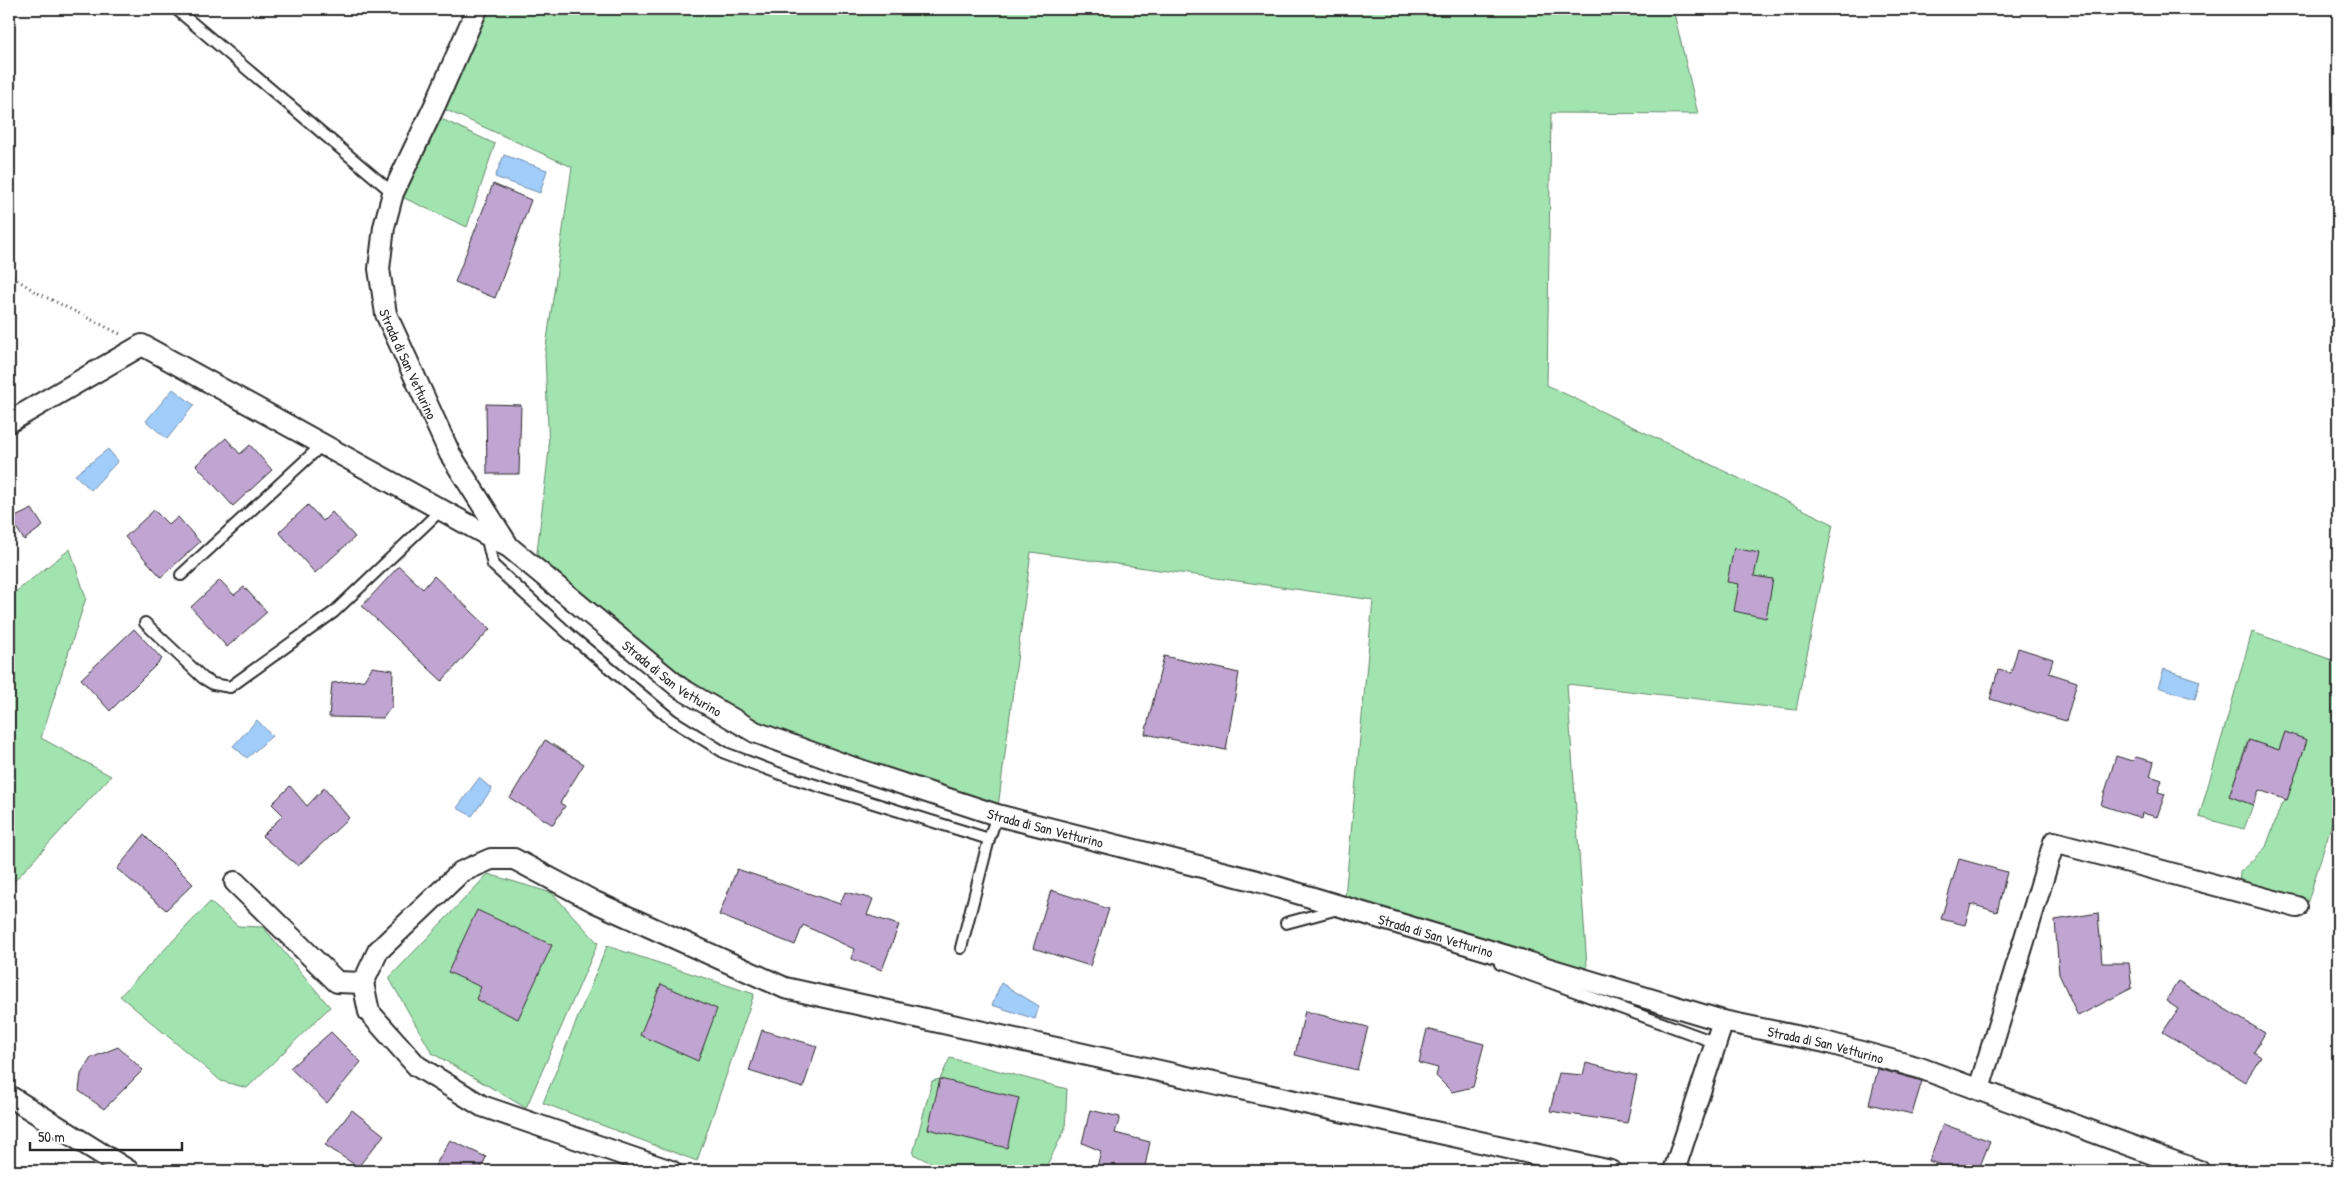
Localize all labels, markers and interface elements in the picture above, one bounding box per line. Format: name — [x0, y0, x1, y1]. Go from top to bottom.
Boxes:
street label: Strada di San Vetturino — [376, 308, 442, 422]
street label: Strada di San Vetturino — [619, 635, 726, 720]
street label: Strada di San Vetturino — [985, 803, 1106, 851]
street label: Strada di San Vetturino — [1376, 909, 1496, 961]
street label: Strada di San Vetturino — [1766, 1021, 1886, 1067]
scale bar — [30, 1120, 182, 1152]
text: 50 m — [38, 1126, 65, 1147]

